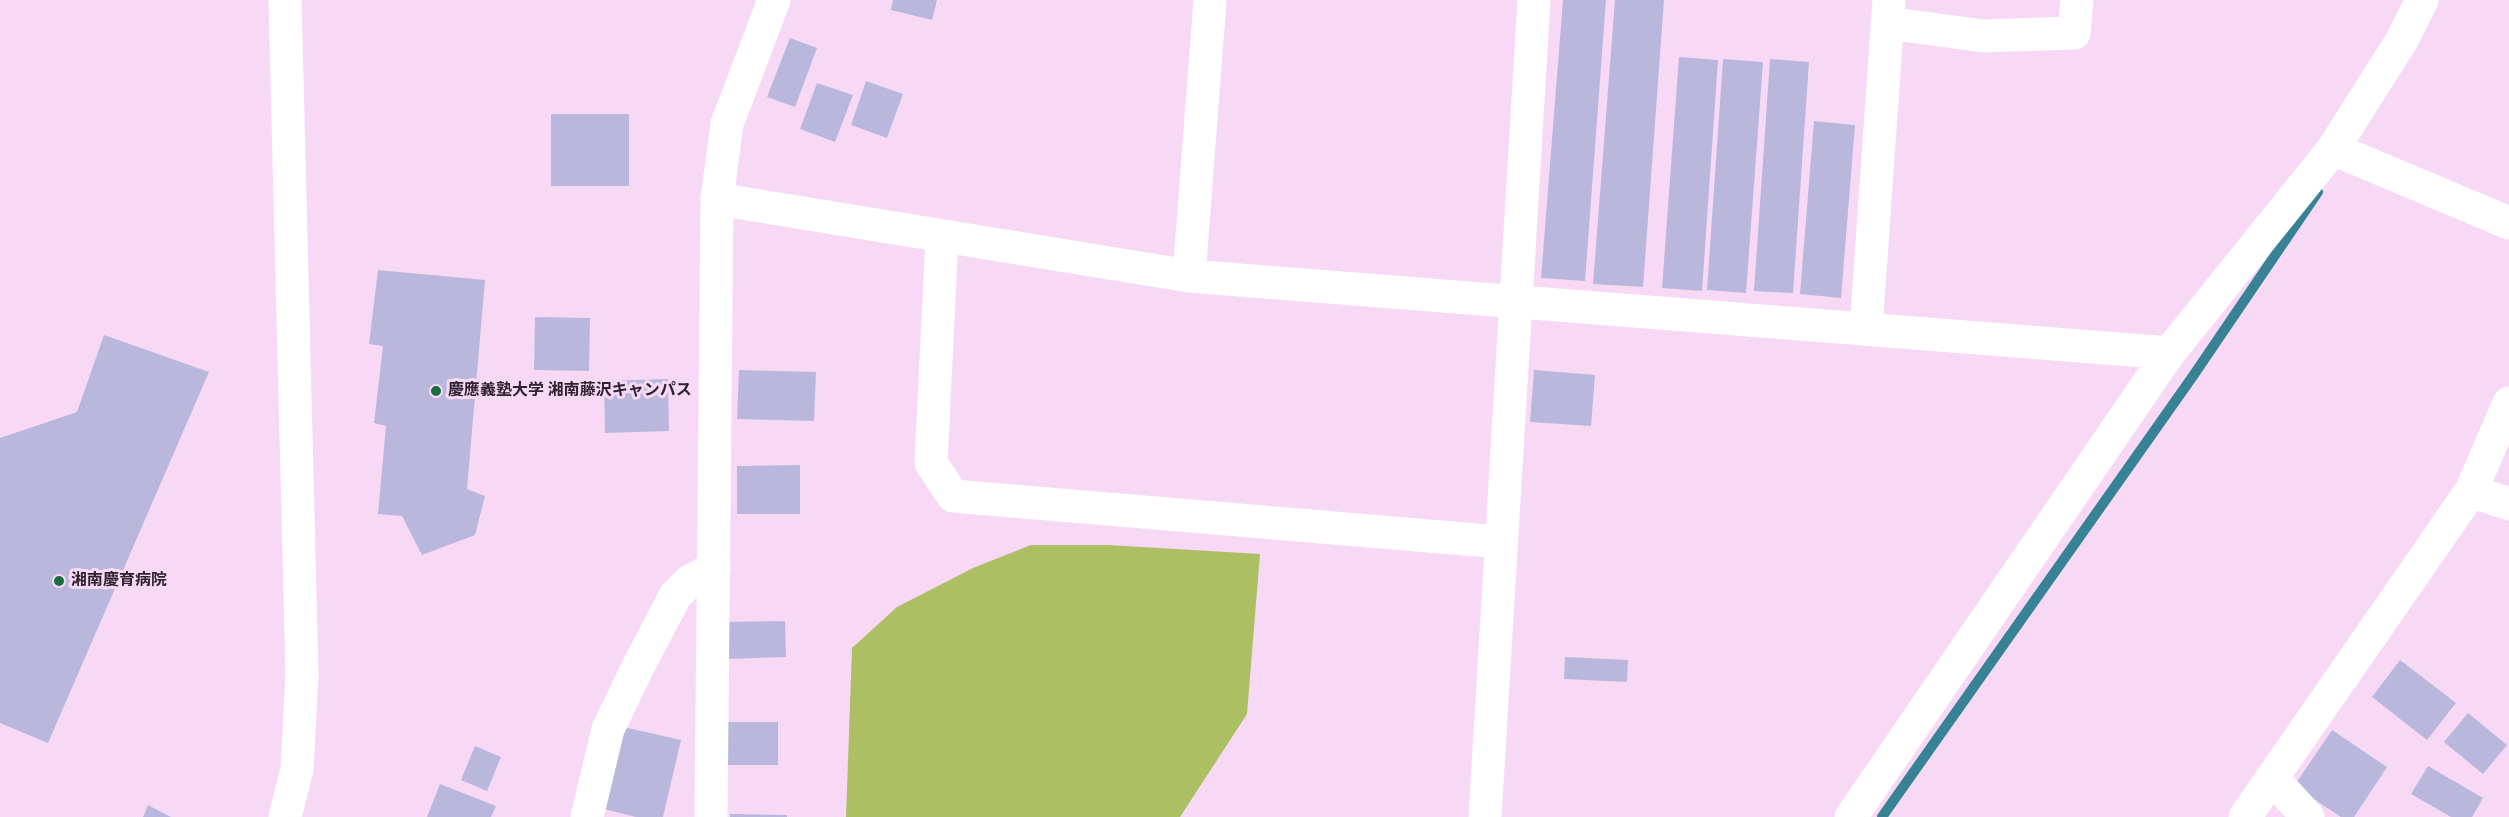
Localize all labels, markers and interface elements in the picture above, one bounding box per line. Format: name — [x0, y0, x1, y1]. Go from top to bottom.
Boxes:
place label: 慶應義塾大学 湘南藤沢キャンパス — [448, 381, 692, 401]
marker: 慶應義塾大学 湘南藤沢キャンパス — [429, 384, 443, 398]
place label: 湘南慶育病院 — [71, 571, 167, 591]
marker: 湘南慶育病院 — [52, 574, 66, 588]

